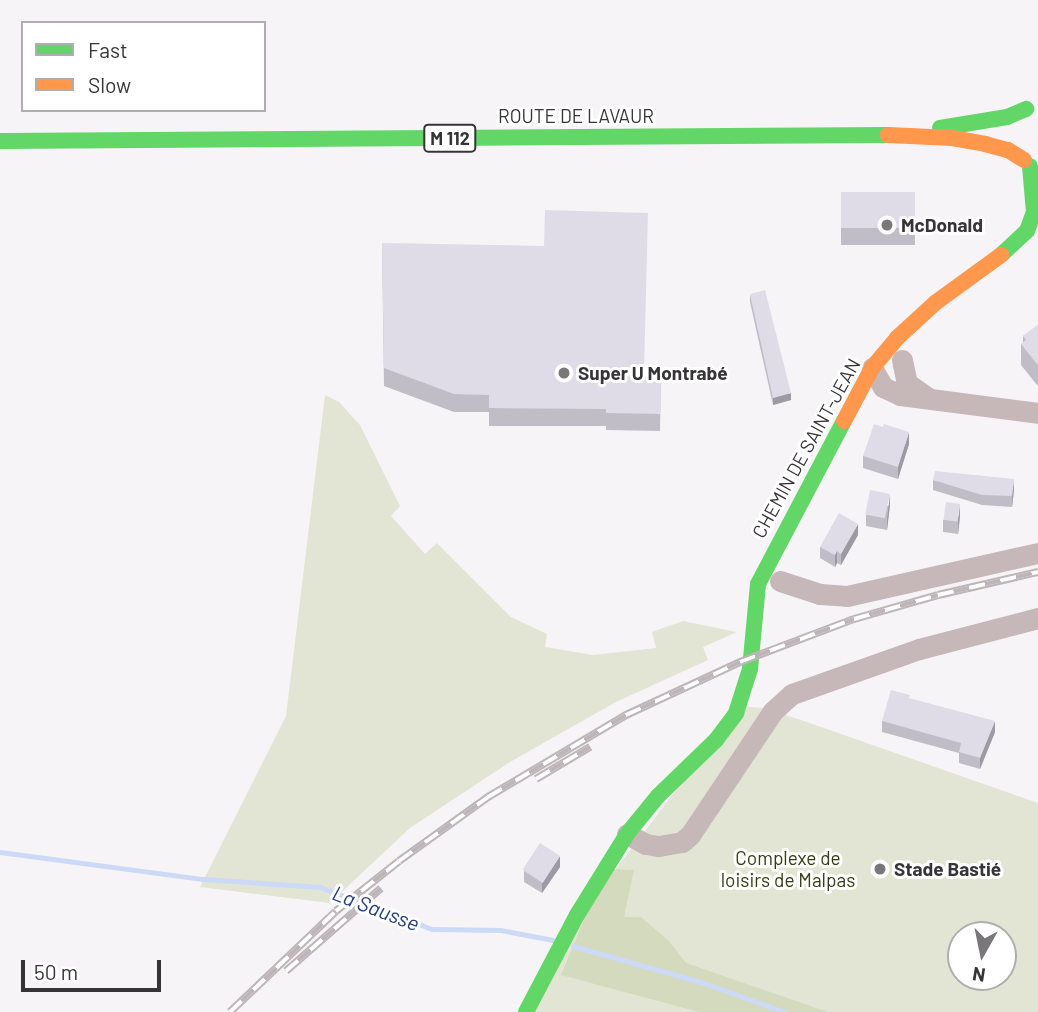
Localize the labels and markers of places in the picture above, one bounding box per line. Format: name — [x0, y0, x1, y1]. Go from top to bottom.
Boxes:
place label: McDonald — [901, 214, 983, 236]
marker: McDonald — [879, 217, 895, 233]
place label: Super U Montrabé — [578, 362, 728, 384]
marker: Super U Montrabé — [556, 365, 572, 381]
place label: Stade Bastié — [894, 858, 1001, 880]
marker: Stade Bastié — [872, 861, 888, 877]

